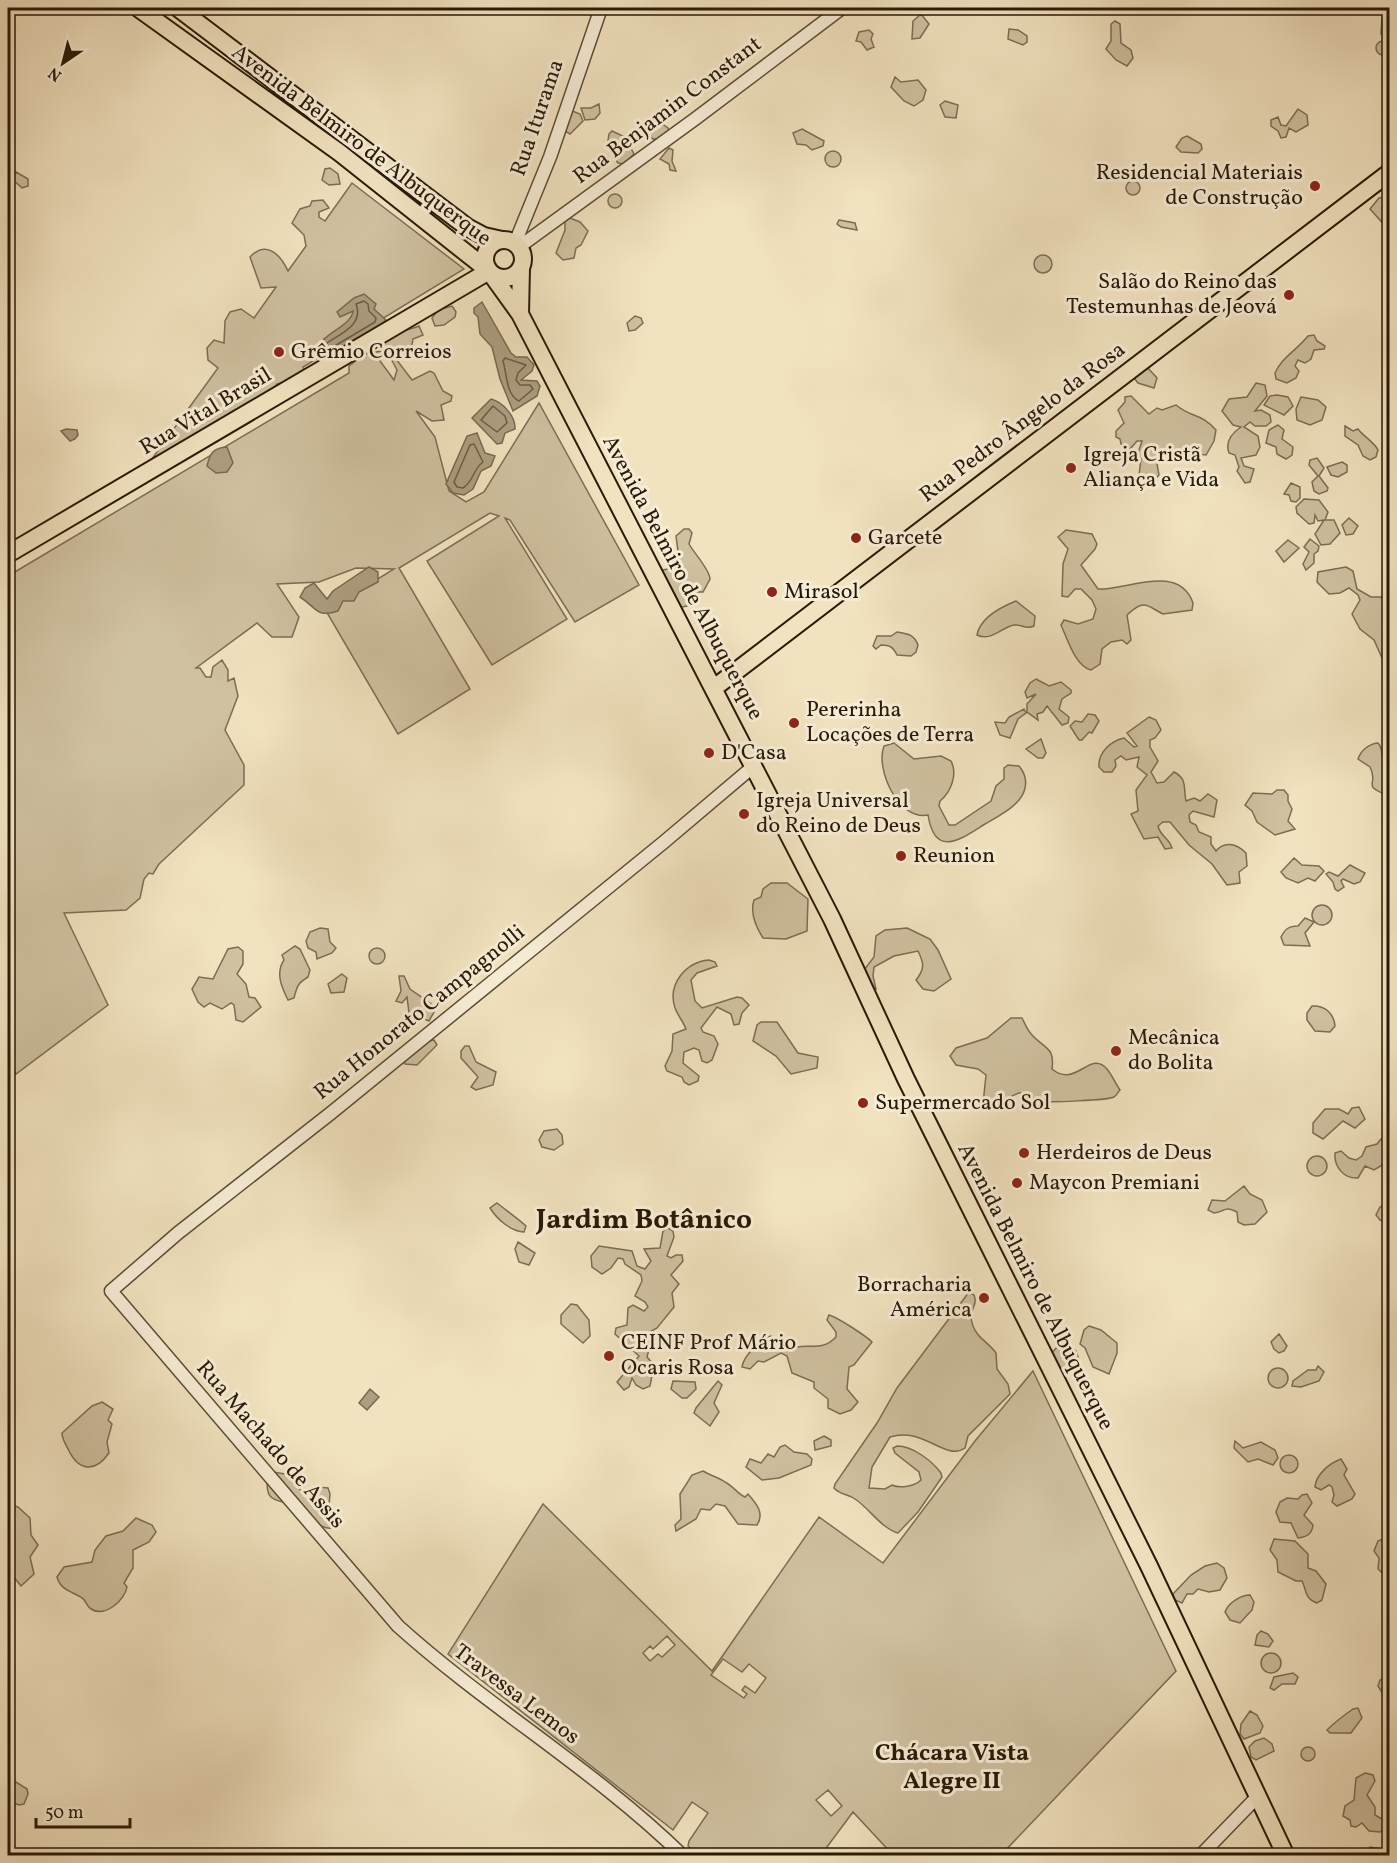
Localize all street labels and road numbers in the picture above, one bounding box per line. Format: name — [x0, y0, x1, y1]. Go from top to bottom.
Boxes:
street label: Rua Benjamin Constant — [567, 30, 769, 192]
street label: Avenida Belmiro de Albuquerque — [225, 38, 497, 254]
street label: Rua Iturama — [504, 56, 572, 180]
street label: Rua Pedro Ângelo da Rosa — [914, 335, 1132, 511]
street label: Rua Vital Brasil — [134, 360, 278, 464]
street label: Avenida Belmiro de Albuquerque — [594, 430, 770, 726]
street label: Rua Honorato Campagnolli — [308, 918, 532, 1108]
street label: Avenida Belmiro de Albuquerque — [949, 1138, 1121, 1436]
street label: Rua Machado de Assis — [188, 1354, 352, 1536]
street label: Travessa Lemos — [446, 1637, 586, 1753]

